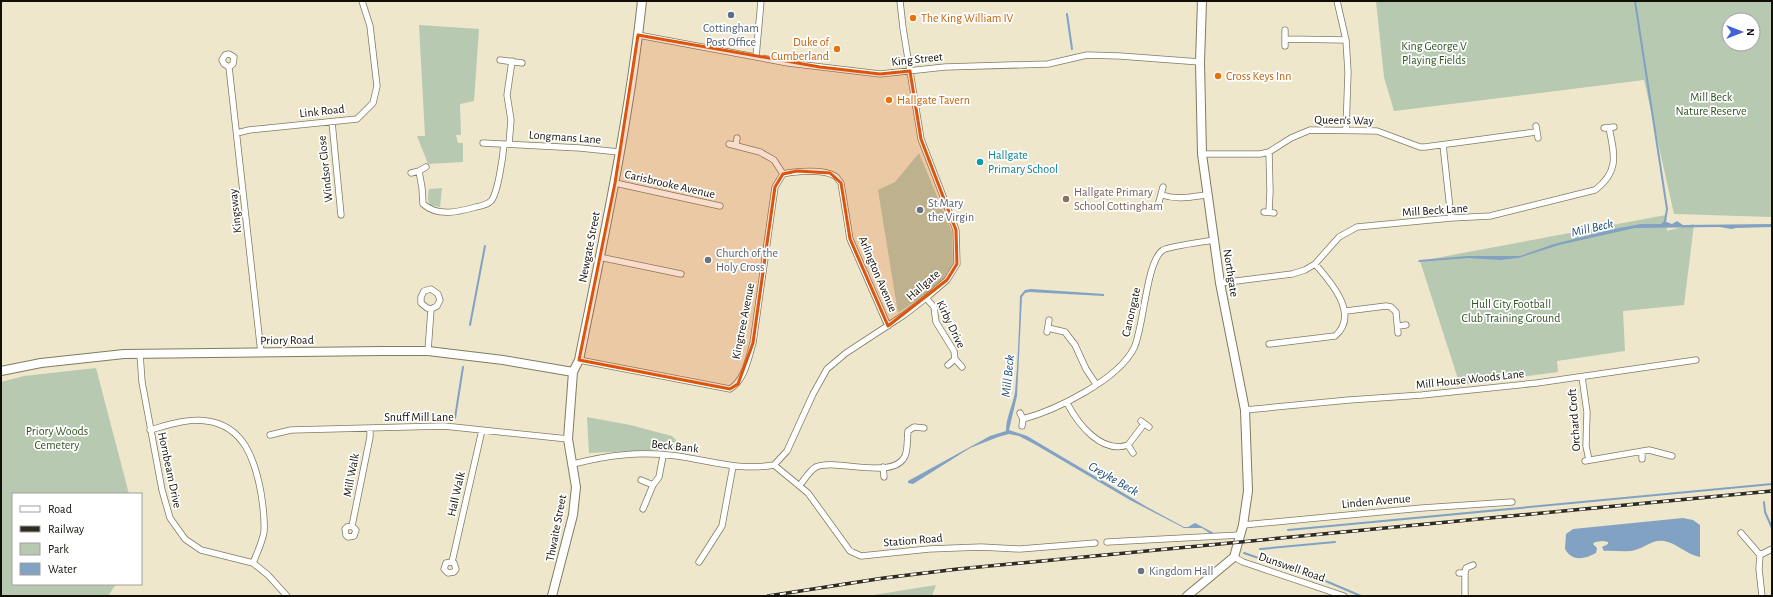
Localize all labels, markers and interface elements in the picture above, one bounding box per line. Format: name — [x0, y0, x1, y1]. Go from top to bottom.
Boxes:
marker: Cottingham Post Office — [726, 10, 736, 20]
place label: The King William IV — [921, 12, 1013, 24]
north arrow — [1721, 12, 1761, 52]
marker: The King William IV — [908, 13, 918, 23]
place label: Cottingham Post Office — [703, 22, 759, 48]
text: N — [1745, 28, 1756, 36]
place label: Duke of Cumberland — [771, 36, 830, 62]
park label: King George V Playing Fields — [1401, 40, 1467, 67]
marker: Duke of Cumberland — [832, 44, 842, 54]
street label: King Street — [891, 50, 944, 68]
place label: Cross Keys Inn — [1226, 70, 1291, 83]
marker: Cross Keys Inn — [1213, 71, 1223, 81]
park label: Mill Beck Nature Reserve — [1676, 91, 1746, 117]
place label: Hallgate Tavern — [897, 94, 970, 106]
marker: Hallgate Tavern — [884, 95, 894, 105]
street label: Link Road — [299, 103, 345, 119]
street label: Queen's Way — [1314, 113, 1374, 128]
street label: Longmans Lane — [528, 128, 602, 146]
street label: Windsor Close — [316, 135, 334, 203]
place label: Hallgate Primary School — [988, 149, 1058, 176]
marker: Hallgate Primary School — [975, 157, 985, 167]
street label: Carisbrooke Avenue — [624, 168, 716, 200]
place label: Hallgate Primary School Cottingham — [1074, 186, 1163, 212]
street label: Kingsway — [227, 188, 244, 234]
marker: Hallgate Primary School Cottingham — [1061, 194, 1071, 204]
place label: St Mary the Virgin — [928, 197, 974, 223]
street label: Mill Beck Lane — [1401, 202, 1469, 218]
marker: St Mary the Virgin — [915, 205, 925, 215]
street label: Newgate Street — [576, 210, 602, 283]
water label: Mill Beck — [1570, 217, 1615, 240]
street label: Arlington Avenue — [857, 234, 899, 314]
place label: Church of the Holy Cross — [716, 247, 778, 274]
street label: Northgate — [1221, 248, 1241, 298]
marker: Church of the Holy Cross — [703, 255, 713, 265]
street label: Hallgate — [904, 267, 942, 303]
street label: Kingtree Avenue — [730, 282, 756, 360]
street label: Canongate — [1120, 286, 1142, 338]
street label: Kirby Drive — [933, 298, 968, 350]
park label: Hull City Football Club Training Ground — [1461, 298, 1561, 324]
street label: Priory Road — [260, 334, 314, 347]
water label: Mill Beck — [1000, 354, 1017, 398]
street label: Mill House Woods Lane — [1415, 367, 1525, 391]
street label: Orchard Croft — [1566, 388, 1582, 452]
street label: Snuff Mill Lane — [384, 411, 454, 423]
park label: Priory Woods Cemetery — [26, 425, 88, 452]
street label: Hornbeam Drive — [156, 431, 184, 509]
street label: Beck Bank — [651, 438, 700, 455]
street label: Mill Walk — [341, 452, 361, 498]
water label: Creyke Beck — [1086, 460, 1140, 499]
street label: Hall Walk — [445, 470, 467, 518]
street label: Linden Avenue — [1341, 492, 1411, 510]
legend — [12, 493, 142, 585]
street label: Thwaite Street — [544, 494, 568, 562]
text: Road — [48, 503, 72, 515]
text: Railway — [48, 523, 84, 536]
street label: Station Road — [883, 531, 943, 549]
text: Park — [48, 543, 69, 555]
street label: Dunswell Road — [1257, 550, 1327, 584]
text: Water — [48, 563, 77, 575]
place label: Kingdom Hall — [1149, 565, 1214, 577]
marker: Kingdom Hall — [1136, 566, 1146, 576]

